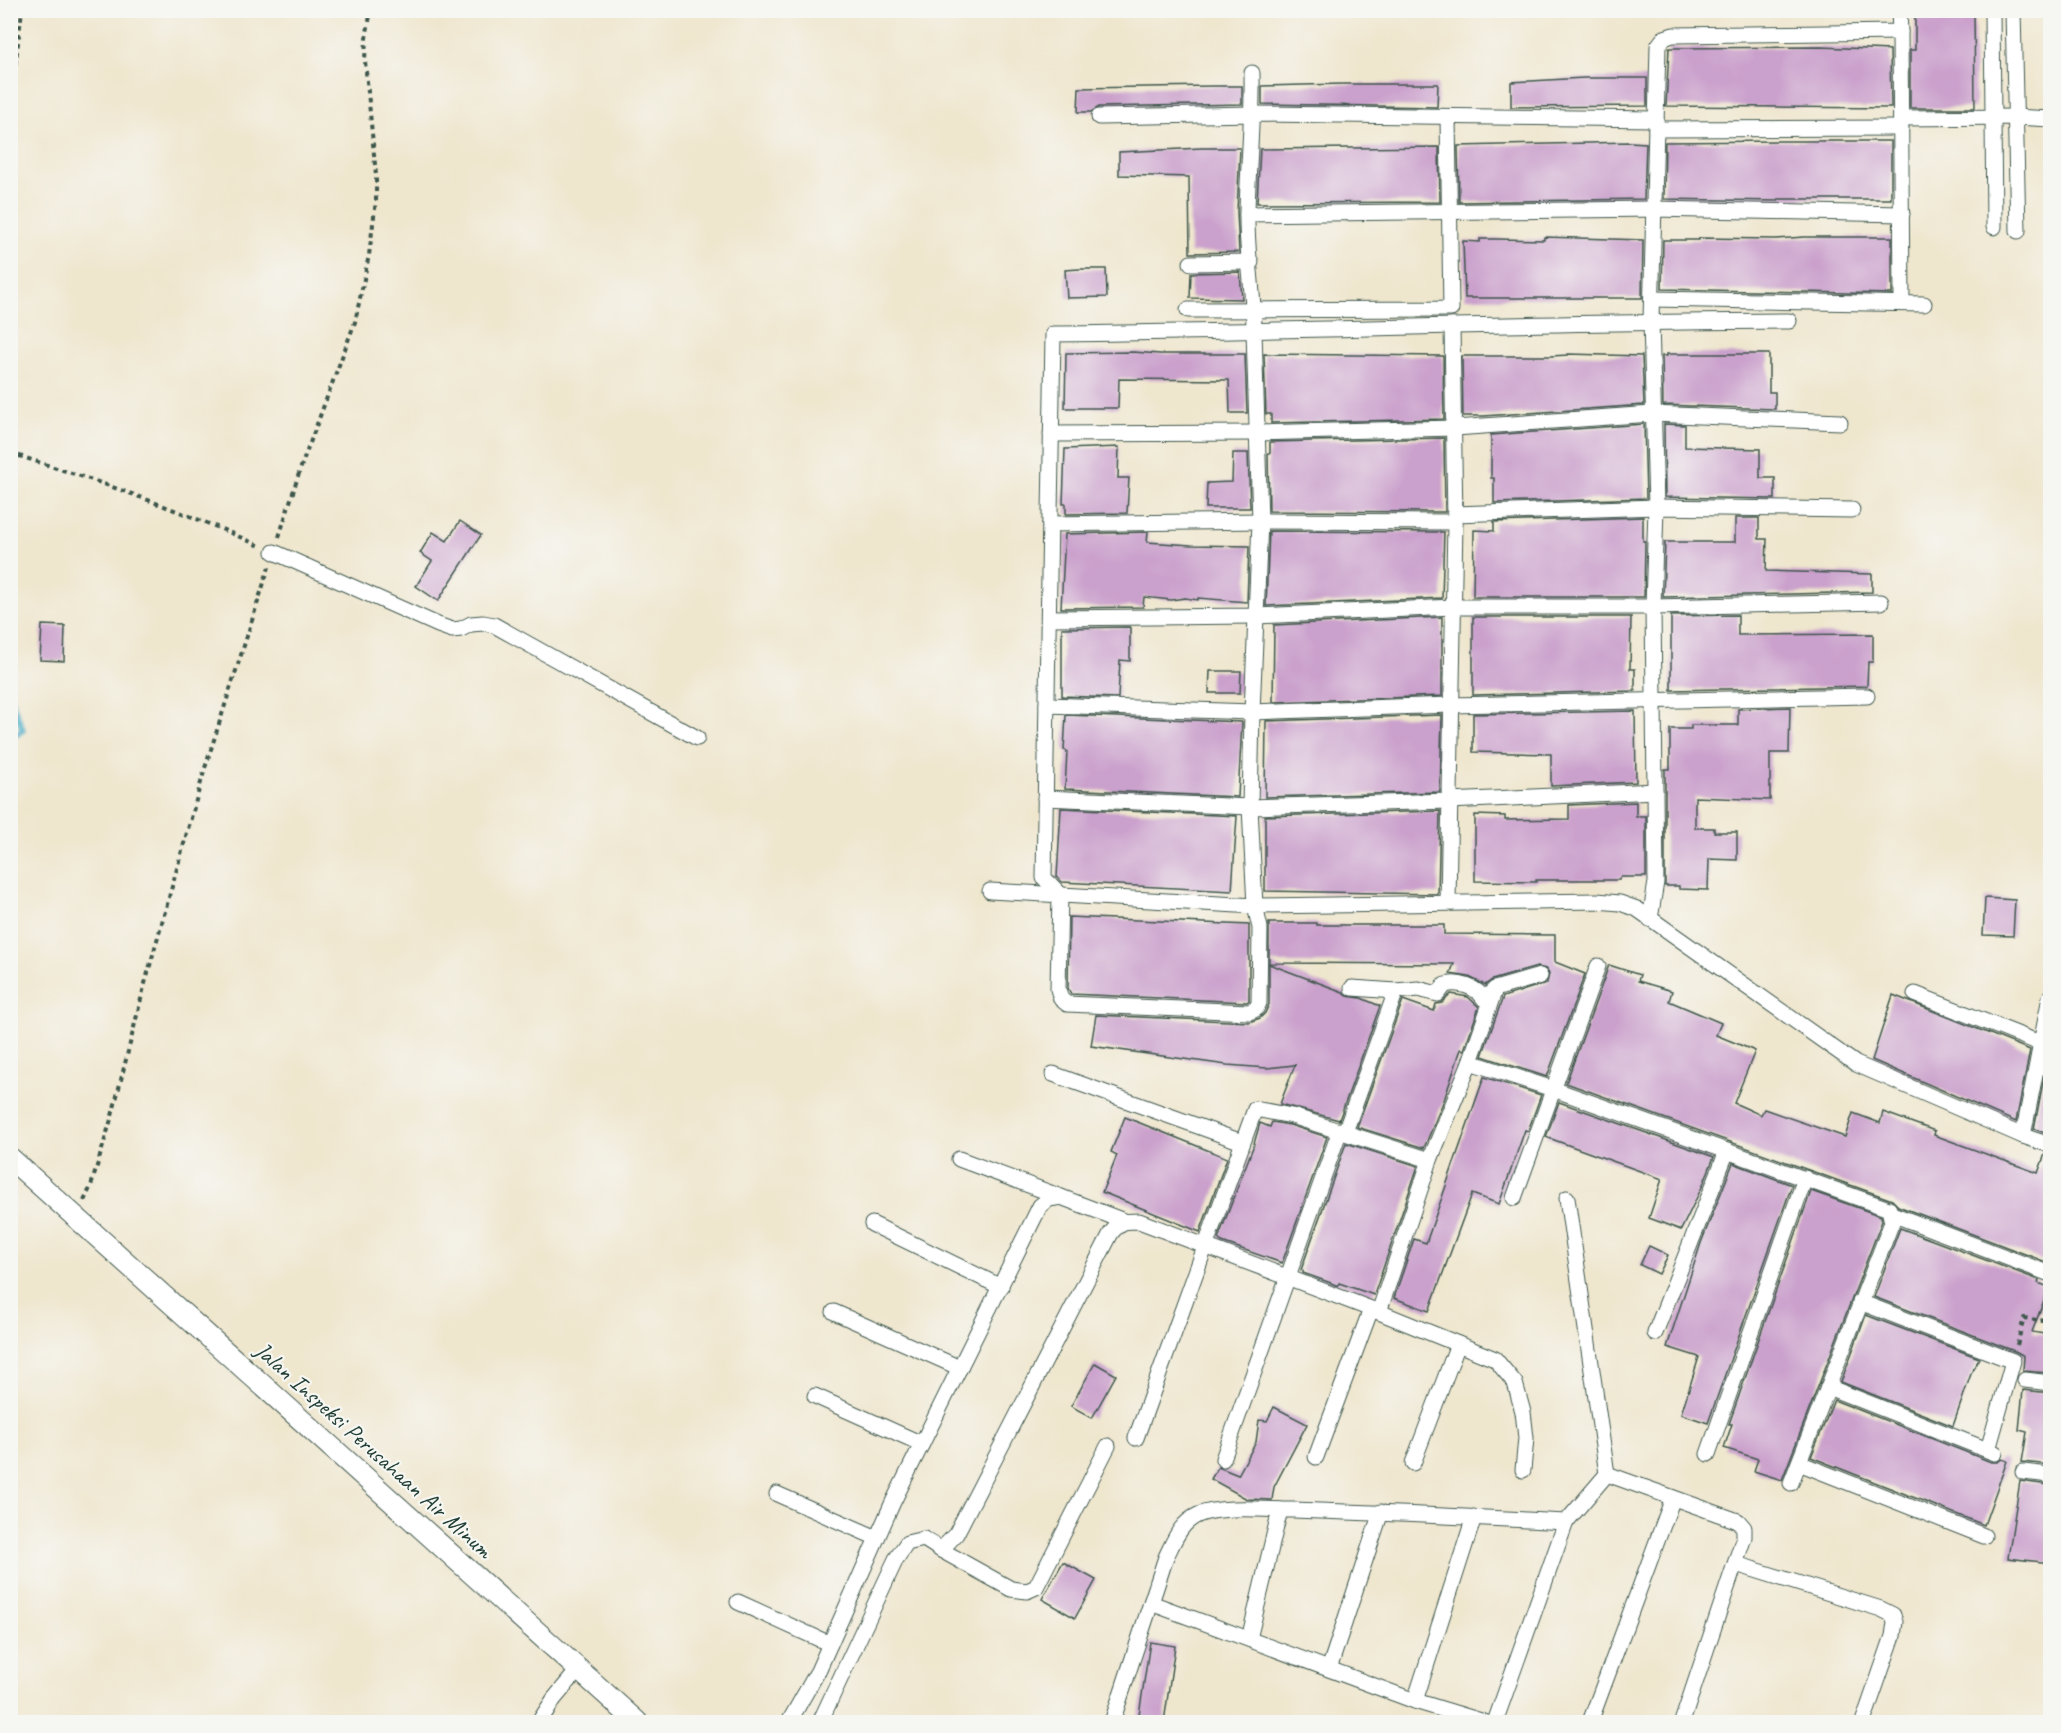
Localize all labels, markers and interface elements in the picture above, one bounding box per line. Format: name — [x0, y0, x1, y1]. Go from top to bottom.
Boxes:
street label: Jalan Inspeksi Perusahaan Air Minum — [248, 1335, 500, 1566]

